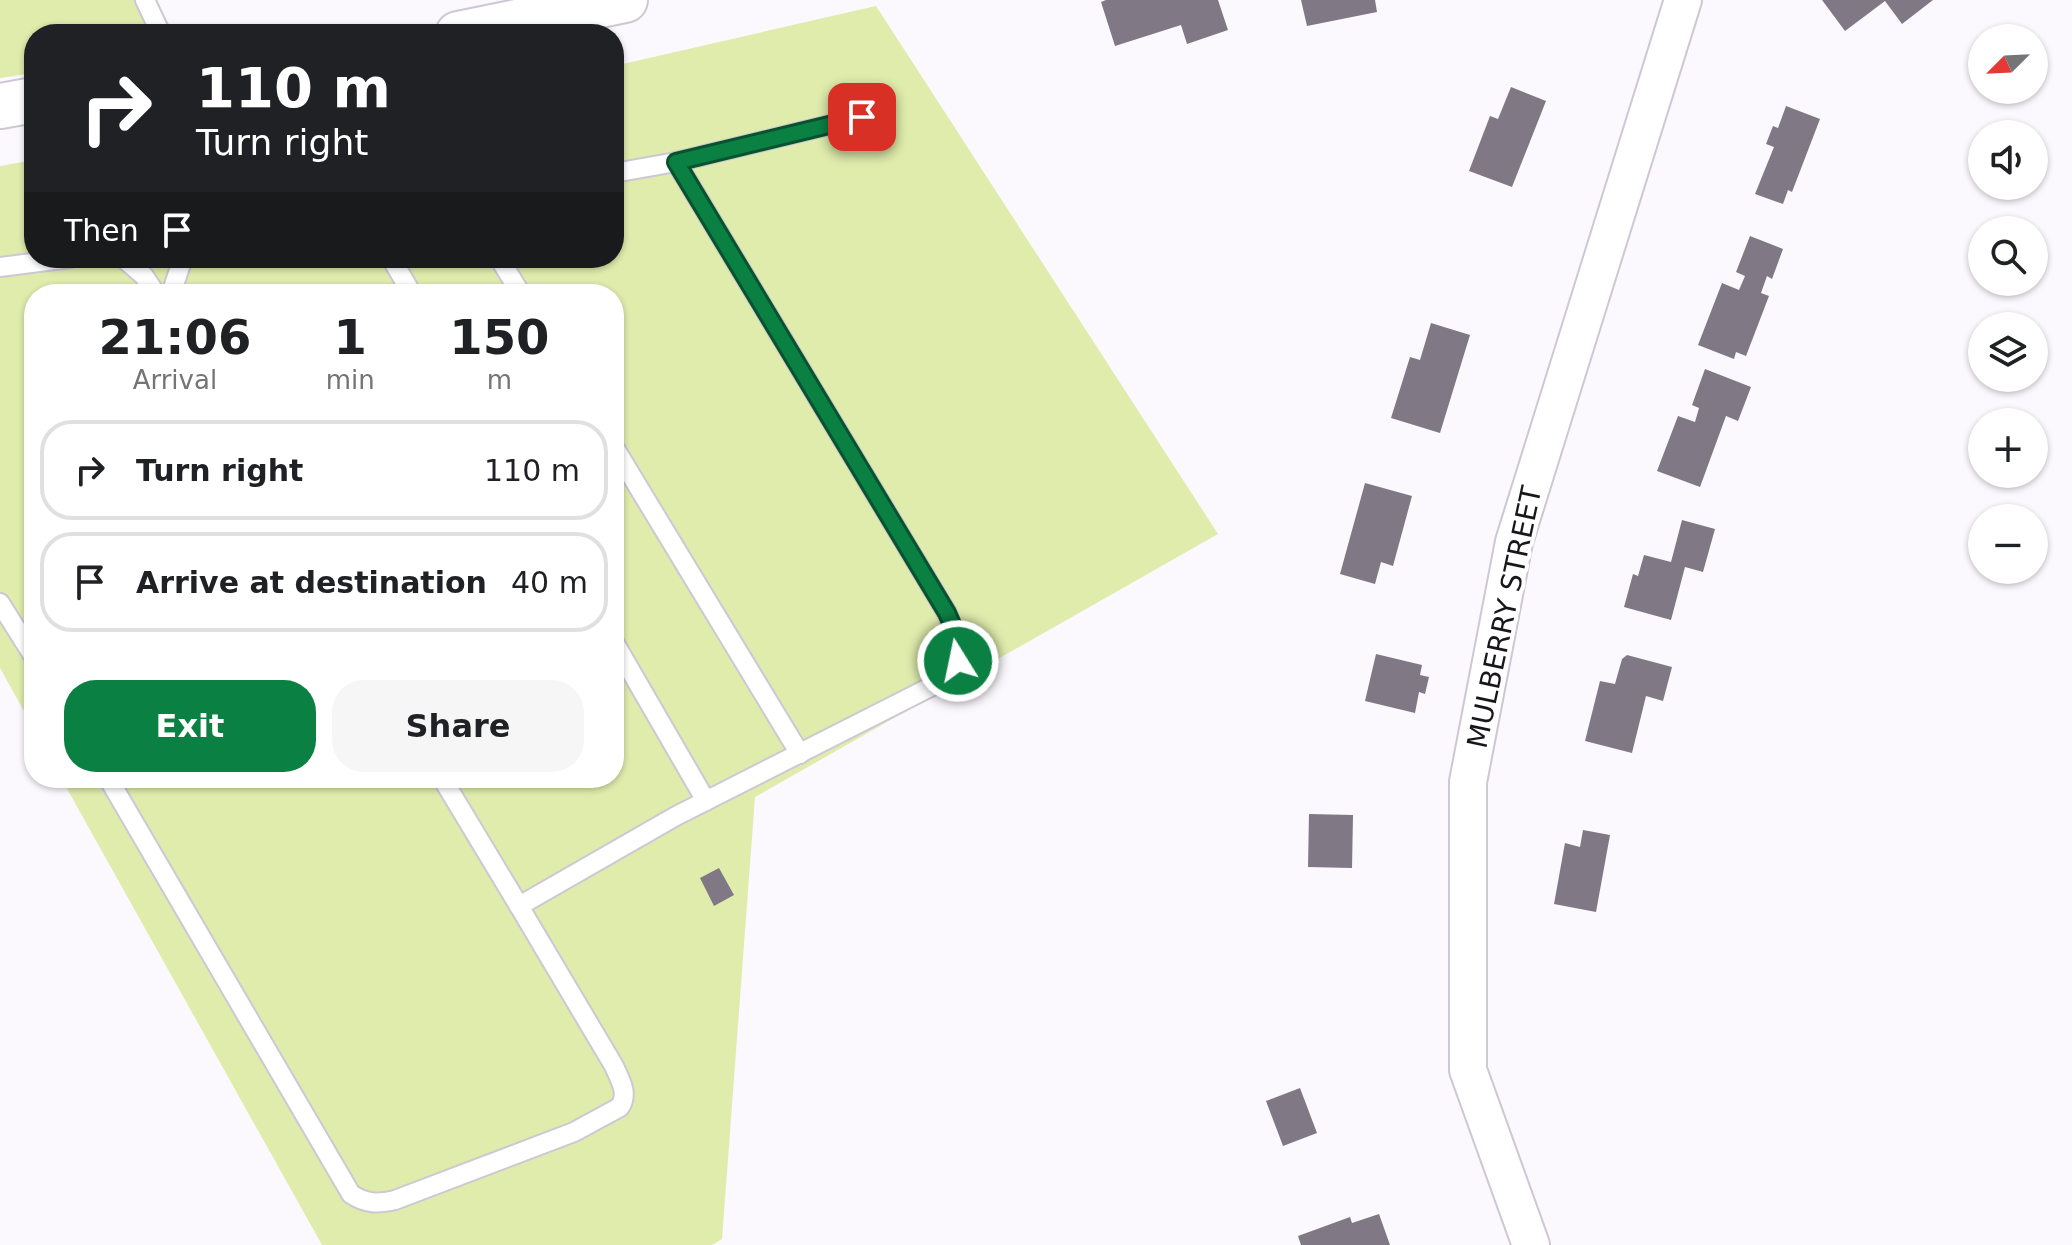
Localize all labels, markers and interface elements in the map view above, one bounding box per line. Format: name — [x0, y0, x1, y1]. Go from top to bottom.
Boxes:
north arrow — [1968, 24, 2048, 104]
map controls — [1968, 24, 2048, 584]
text: 110 m — [196, 55, 391, 120]
icon: right — [64, 56, 168, 160]
pin — [828, 83, 896, 151]
icon: arrive — [840, 95, 884, 139]
button: sound — [1968, 120, 2048, 200]
text: Turn right — [196, 122, 368, 163]
icon: arrive — [155, 208, 199, 252]
text: Then — [64, 213, 139, 248]
button: search — [1968, 216, 2048, 296]
text: 21:06 — [98, 309, 251, 365]
text: 1 — [334, 309, 367, 365]
text: 150 — [449, 309, 549, 365]
button: layers — [1968, 312, 2048, 392]
text: Arrival — [133, 365, 217, 395]
text: min — [326, 365, 375, 395]
text: m — [487, 365, 512, 395]
button: + — [1968, 408, 2048, 488]
icon: right — [68, 448, 112, 492]
text: Turn right — [136, 453, 303, 488]
text: 110 m — [484, 453, 580, 488]
street label: MULBERRY STREET — [1461, 482, 1549, 751]
button: − — [1968, 504, 2048, 584]
icon: arrive — [68, 560, 112, 604]
text: Arrive at destination — [136, 565, 487, 600]
text: 40 m — [511, 565, 588, 600]
position arrow — [916, 619, 1000, 703]
button: Exit — [64, 680, 316, 772]
button: Share — [332, 680, 584, 772]

